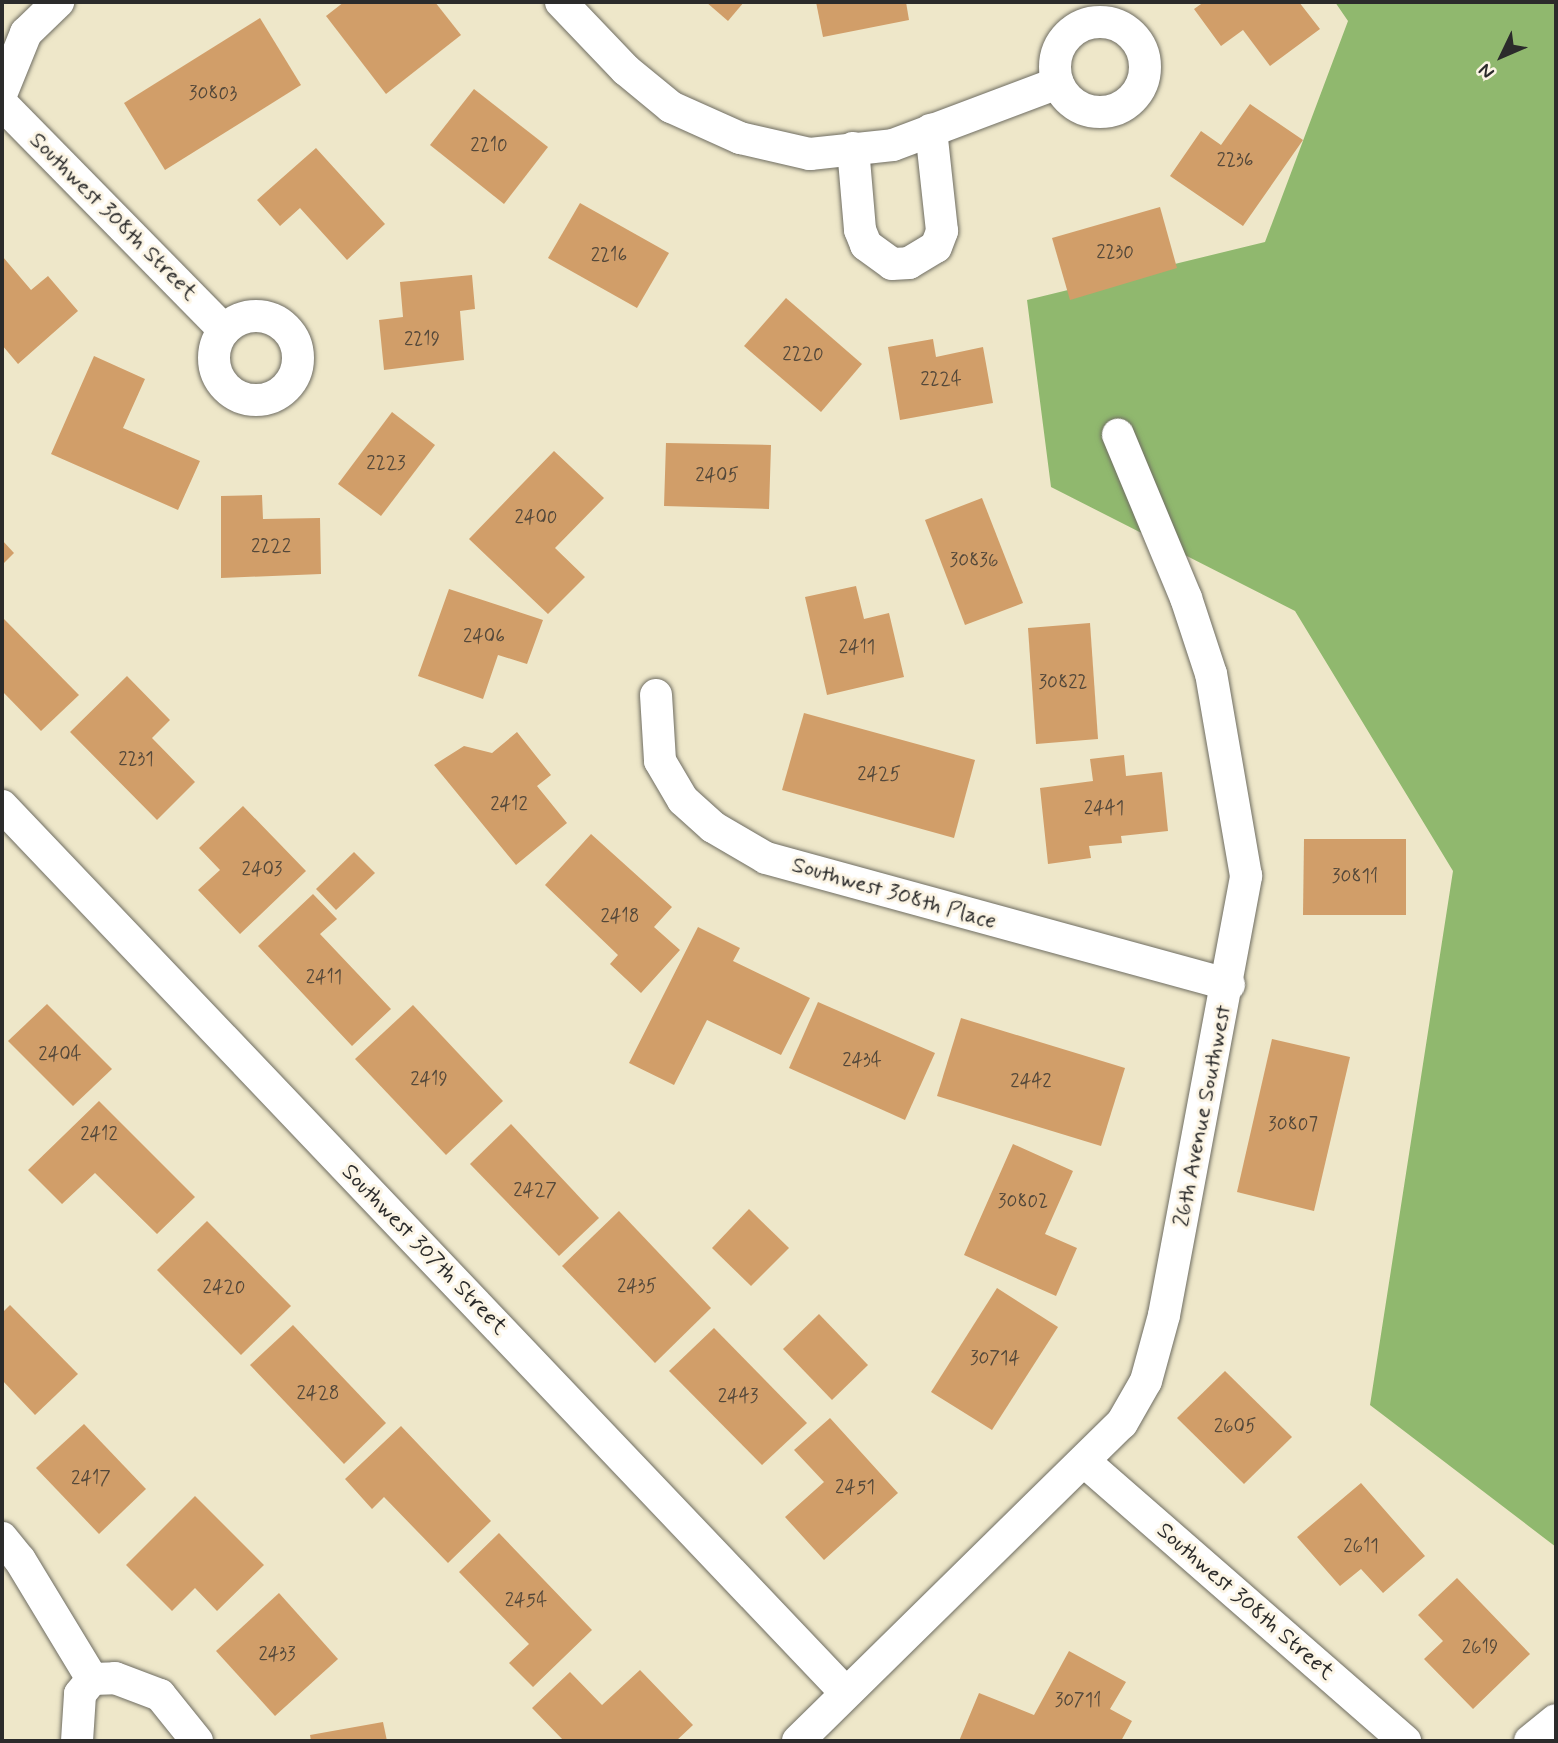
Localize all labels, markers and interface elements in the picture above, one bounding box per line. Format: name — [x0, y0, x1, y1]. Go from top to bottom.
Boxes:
north arrow — [1467, 21, 1537, 91]
text: N — [1473, 58, 1500, 84]
house number: 30803 — [189, 83, 237, 105]
street label: Southwest 308th Street — [23, 127, 203, 307]
house number: 2210 — [470, 135, 508, 157]
house number: 2236 — [1217, 150, 1253, 172]
house number: 2230 — [1096, 242, 1134, 264]
house number: 2216 — [591, 245, 627, 267]
house number: 2219 — [404, 329, 440, 351]
house number: 2220 — [782, 344, 824, 366]
house number: 2224 — [920, 369, 962, 391]
house number: 2223 — [366, 453, 406, 475]
house number: 2405 — [695, 465, 739, 487]
house number: 2400 — [515, 507, 557, 529]
house number: 2222 — [251, 536, 291, 558]
house number: 30836 — [950, 550, 998, 572]
house number: 2406 — [463, 626, 505, 648]
house number: 2411 — [839, 637, 875, 659]
house number: 30822 — [1038, 672, 1088, 694]
house number: 2231 — [118, 749, 154, 771]
house number: 2425 — [857, 764, 901, 786]
house number: 2412 — [490, 794, 528, 816]
house number: 2441 — [1084, 798, 1124, 820]
street label: Southwest 308th Place — [789, 852, 999, 936]
house number: 2403 — [242, 859, 282, 881]
house number: 30811 — [1332, 866, 1378, 888]
house number: 2418 — [601, 906, 639, 928]
house number: 2411 — [306, 967, 342, 989]
street label: 26th Avenue Southwest — [1168, 1005, 1238, 1227]
house number: 2404 — [38, 1044, 82, 1066]
house number: 2434 — [842, 1050, 882, 1072]
house number: 2419 — [410, 1069, 448, 1091]
house number: 2442 — [1010, 1071, 1052, 1093]
house number: 30807 — [1268, 1114, 1318, 1136]
house number: 2412 — [80, 1124, 118, 1146]
street label: Southwest 307th Street — [335, 1159, 513, 1341]
house number: 2427 — [513, 1180, 557, 1202]
house number: 30802 — [998, 1191, 1048, 1213]
house number: 2435 — [617, 1276, 657, 1298]
house number: 2420 — [203, 1277, 245, 1299]
house number: 30714 — [970, 1348, 1020, 1370]
house number: 2428 — [297, 1383, 339, 1405]
house number: 2443 — [718, 1386, 758, 1408]
house number: 2605 — [1214, 1416, 1256, 1438]
house number: 2417 — [71, 1468, 111, 1490]
house number: 2451 — [835, 1477, 875, 1499]
street label: Southwest 308th Street — [1150, 1517, 1340, 1687]
house number: 2611 — [1343, 1536, 1379, 1558]
house number: 2454 — [505, 1590, 547, 1612]
house number: 2619 — [1462, 1637, 1498, 1659]
house number: 2433 — [258, 1644, 296, 1666]
house number: 30711 — [1055, 1690, 1101, 1712]

